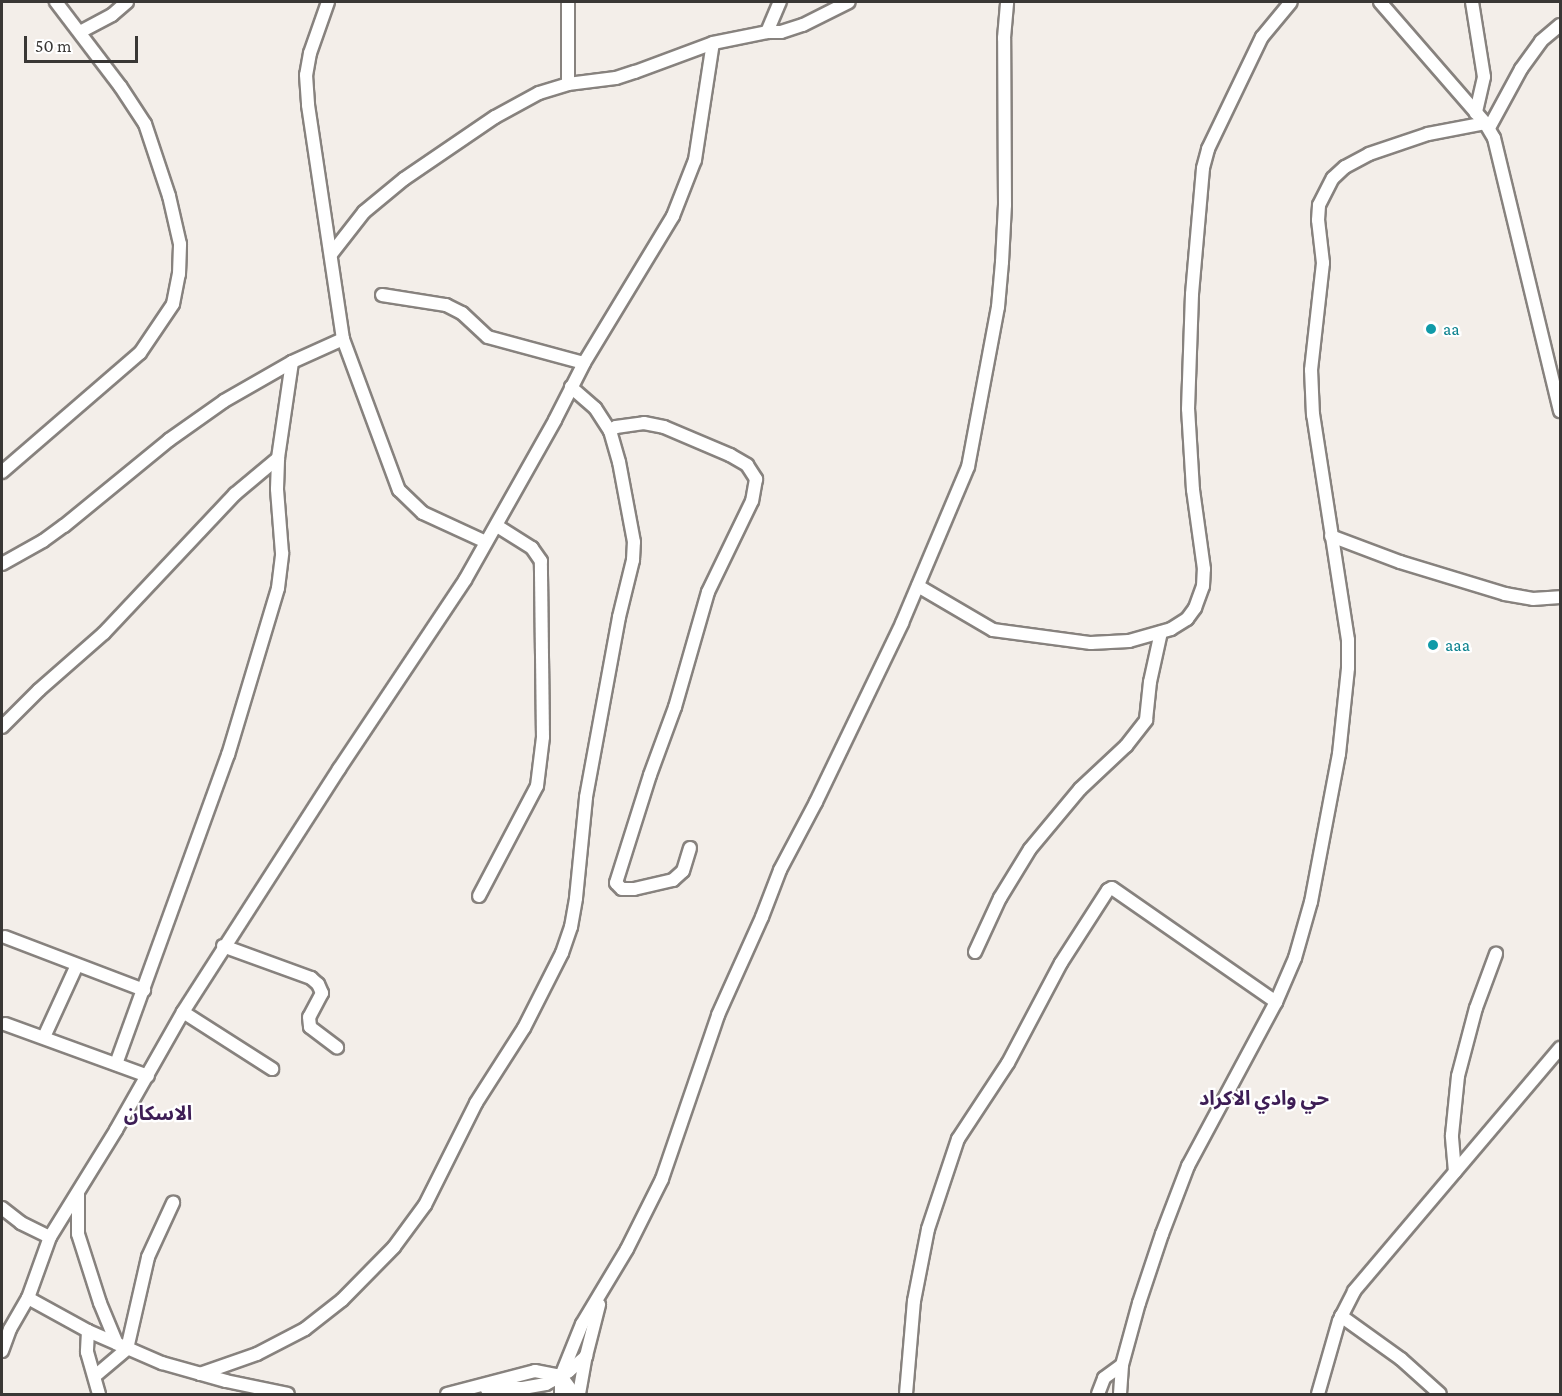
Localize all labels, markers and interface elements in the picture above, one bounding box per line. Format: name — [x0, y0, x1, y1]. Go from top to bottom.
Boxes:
scale bar — [27, 24, 141, 62]
text: 50 m — [35, 36, 72, 56]
place label: aa — [1443, 318, 1460, 340]
marker: aa — [1424, 322, 1438, 336]
place label: aaa — [1445, 634, 1470, 656]
marker: aaa — [1426, 638, 1440, 652]
district label: حي وادي الاكراد — [1199, 1086, 1329, 1110]
district label: الاسكان — [124, 1101, 192, 1125]

